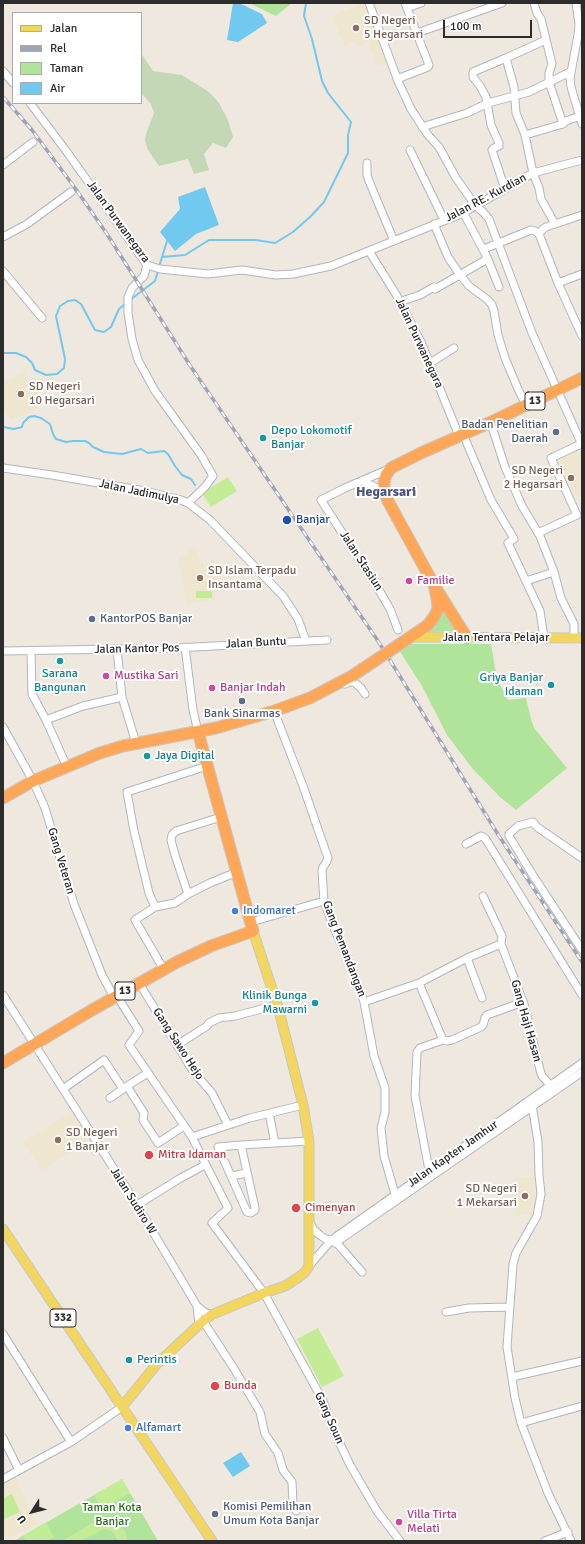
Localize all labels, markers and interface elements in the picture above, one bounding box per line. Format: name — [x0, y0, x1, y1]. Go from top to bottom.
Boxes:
legend — [12, 12, 142, 104]
scale bar — [445, 12, 534, 38]
place label: SD Negeri 5 Hegarsari — [364, 14, 423, 42]
text: 100 m — [450, 19, 482, 34]
text: Jalan — [50, 21, 77, 36]
marker: SD Negeri 5 Hegarsari — [351, 23, 361, 33]
text: Rel — [50, 41, 67, 56]
text: Taman — [50, 61, 83, 76]
text: Air — [50, 81, 65, 96]
street label: Jalan RE. Kurdian — [443, 171, 529, 225]
street label: Jalan Purwanegara — [83, 178, 153, 266]
street label: Jalan Purwanegara — [392, 296, 446, 390]
place label: SD Negeri 10 Hegarsari — [29, 380, 95, 408]
marker: SD Negeri 10 Hegarsari — [16, 389, 26, 399]
road number: 13 — [525, 392, 545, 410]
place label: Badan Penelitian Daerah — [461, 418, 548, 446]
place label: Depo Lokomotif Banjar — [271, 424, 351, 452]
marker: Badan Penelitian Daerah — [551, 427, 561, 437]
marker: Depo Lokomotif Banjar — [258, 433, 268, 443]
place label: SD Negeri 2 Hegarsari — [504, 464, 563, 492]
marker: SD Negeri 2 Hegarsari — [566, 473, 576, 483]
street label: Jalan Jadimulya — [98, 476, 180, 508]
district label: Hegarsari — [356, 484, 416, 500]
place label: Banjar — [296, 513, 330, 527]
marker: Banjar — [281, 514, 293, 526]
street label: Jalan Stasiun — [336, 528, 386, 594]
place label: SD Islam Terpadu Insantama — [208, 564, 296, 592]
marker: SD Islam Terpadu Insantama — [195, 573, 205, 583]
place label: Familie — [417, 574, 454, 588]
marker: Familie — [404, 576, 414, 586]
place label: KantorPOS Banjar — [100, 612, 192, 626]
marker: KantorPOS Banjar — [87, 614, 97, 624]
street label: Jalan Tentara Pelajar — [443, 631, 549, 645]
street label: Jalan Buntu — [225, 634, 287, 652]
street label: Jalan Kantor Pos — [94, 641, 180, 657]
marker: Sarana Bangunan — [55, 656, 65, 666]
place label: Sarana Bangunan — [34, 667, 86, 695]
place label: Mustika Sari — [114, 669, 178, 683]
marker: Mustika Sari — [101, 671, 111, 681]
place label: Griya Banjar Idaman — [480, 671, 543, 699]
marker: Griya Banjar Idaman — [546, 680, 556, 690]
place label: Banjar Indah — [220, 681, 285, 695]
marker: Banjar Indah — [207, 683, 217, 693]
marker: Bank Sinarmas — [237, 696, 247, 706]
place label: Bank Sinarmas — [204, 707, 280, 721]
place label: Jaya Digital — [155, 749, 215, 763]
marker: Jaya Digital — [142, 751, 152, 761]
street label: Gang Veteran — [44, 826, 78, 896]
street label: Gang Pemandangan — [319, 899, 369, 999]
place label: Indomaret — [243, 904, 296, 918]
marker: Indomaret — [230, 906, 240, 916]
street label: Gang Haji Hasan — [507, 978, 545, 1064]
road number: 13 — [115, 982, 135, 1000]
place label: Klinik Bunga Mawarni — [242, 989, 307, 1017]
marker: Klinik Bunga Mawarni — [310, 998, 320, 1008]
street label: Gang Sawo Hejo — [149, 1005, 207, 1083]
street label: Jalan Kapten Jamhur — [405, 1117, 501, 1191]
place label: SD Negeri 1 Banjar — [66, 1126, 117, 1154]
marker: SD Negeri 1 Banjar — [53, 1135, 63, 1145]
place label: Mitra Idaman — [158, 1148, 226, 1162]
marker: Mitra Idaman — [143, 1149, 155, 1161]
street label: Jalan Sudiro W — [107, 1165, 159, 1237]
place label: SD Negeri 1 Mekarsari — [456, 1182, 517, 1210]
marker: SD Negeri 1 Mekarsari — [520, 1191, 530, 1201]
place label: Cimenyan — [305, 1201, 356, 1215]
marker: Cimenyan — [290, 1202, 302, 1214]
road number: 332 — [50, 1309, 76, 1327]
place label: Perintis — [137, 1353, 177, 1367]
marker: Perintis — [124, 1355, 134, 1365]
place label: Bunda — [224, 1379, 257, 1393]
marker: Bunda — [209, 1380, 221, 1392]
street label: Gang Soun — [311, 1390, 347, 1446]
place label: Alfamart — [136, 1421, 181, 1435]
marker: Alfamart — [123, 1423, 133, 1433]
north arrow — [12, 1492, 52, 1532]
place label: Komisi Pemilihan Umum Kota Banjar — [223, 1500, 319, 1528]
park label: Taman Kota Banjar — [82, 1501, 142, 1529]
place label: Villa Tirta Melati — [407, 1508, 457, 1536]
marker: Komisi Pemilihan Umum Kota Banjar — [210, 1509, 220, 1519]
text: U — [14, 1513, 29, 1526]
marker: Villa Tirta Melati — [394, 1517, 404, 1527]

